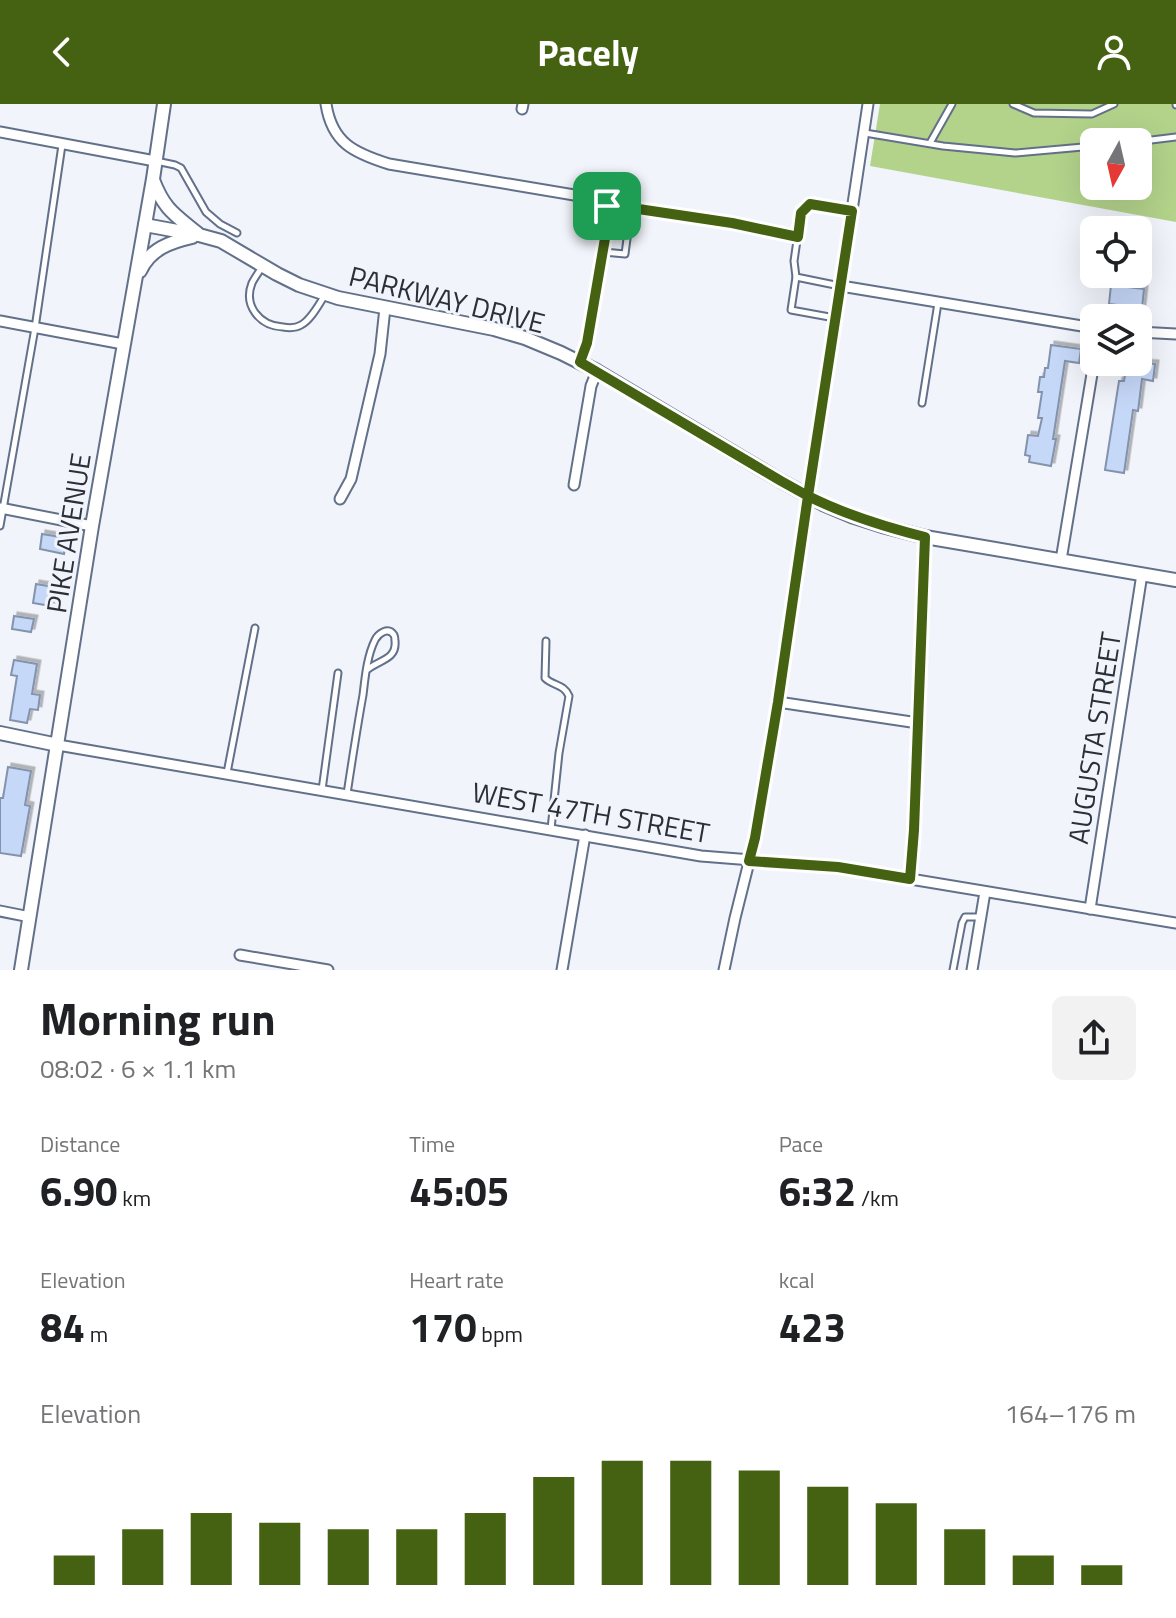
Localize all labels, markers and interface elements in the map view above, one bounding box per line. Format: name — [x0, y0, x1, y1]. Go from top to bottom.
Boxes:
text: Pacely — [537, 25, 639, 80]
icon: back — [40, 30, 84, 74]
icon: person — [1092, 30, 1136, 74]
north arrow — [1080, 128, 1152, 200]
map controls — [1080, 128, 1152, 376]
pin — [573, 172, 641, 240]
icon: arrive — [585, 184, 629, 228]
button: locate — [1080, 216, 1152, 288]
street label: PARKWAY DRIVE — [345, 254, 549, 344]
button: layers — [1080, 304, 1152, 376]
street label: PIKE AVENUE — [34, 450, 102, 616]
street label: AUGUSTA STREET — [1056, 629, 1132, 847]
street label: WEST 47TH STREET — [469, 770, 713, 854]
text: Morning run — [40, 985, 276, 1052]
button: share — [1052, 996, 1136, 1080]
text: 08:02 · 6 × 1.1 km — [40, 1049, 236, 1088]
text: Distance — [40, 1127, 120, 1161]
text: Time — [409, 1127, 455, 1161]
text: Pace — [779, 1127, 823, 1161]
text: 6.90 — [40, 1161, 117, 1222]
text: 45:05 — [409, 1161, 509, 1222]
text: 6:32 — [779, 1161, 856, 1222]
text: km — [117, 1181, 151, 1215]
text: /km — [856, 1181, 899, 1215]
text: Elevation — [40, 1263, 126, 1297]
text: Heart rate — [409, 1263, 504, 1297]
text: kcal — [779, 1263, 815, 1297]
text: 84 — [40, 1297, 85, 1358]
text: 170 — [409, 1297, 477, 1358]
text: 423 — [779, 1297, 846, 1358]
text: m — [85, 1317, 108, 1351]
text: bpm — [477, 1317, 523, 1351]
text: Elevation — [40, 1394, 141, 1433]
text: 164–176 m — [1005, 1394, 1136, 1433]

